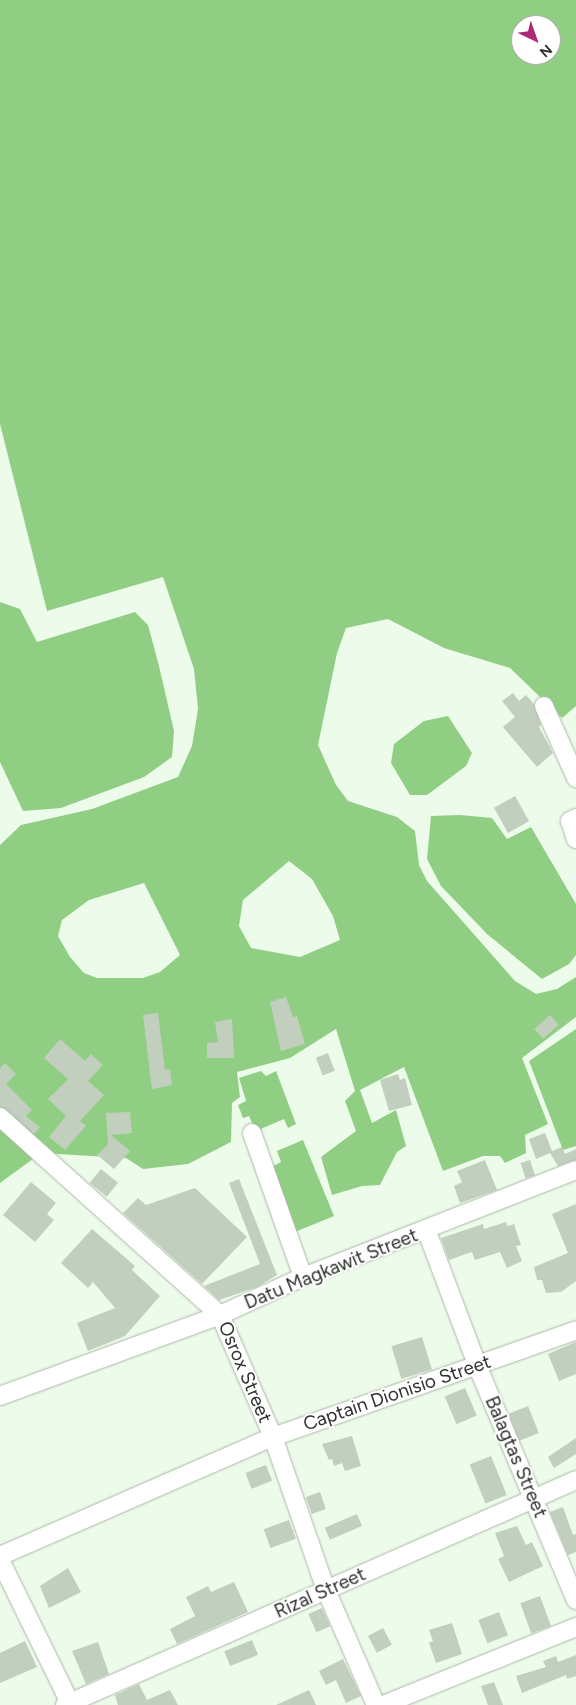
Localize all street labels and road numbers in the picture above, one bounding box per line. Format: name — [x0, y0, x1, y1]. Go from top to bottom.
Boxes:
street label: Datu Magkawit Street — [241, 1224, 421, 1314]
street label: Osrox Street — [213, 1318, 277, 1426]
street label: Captain Dionisio Street — [300, 1350, 494, 1436]
street label: Balagtas Street — [480, 1393, 552, 1521]
street label: Rizal Street — [271, 1563, 369, 1623]

